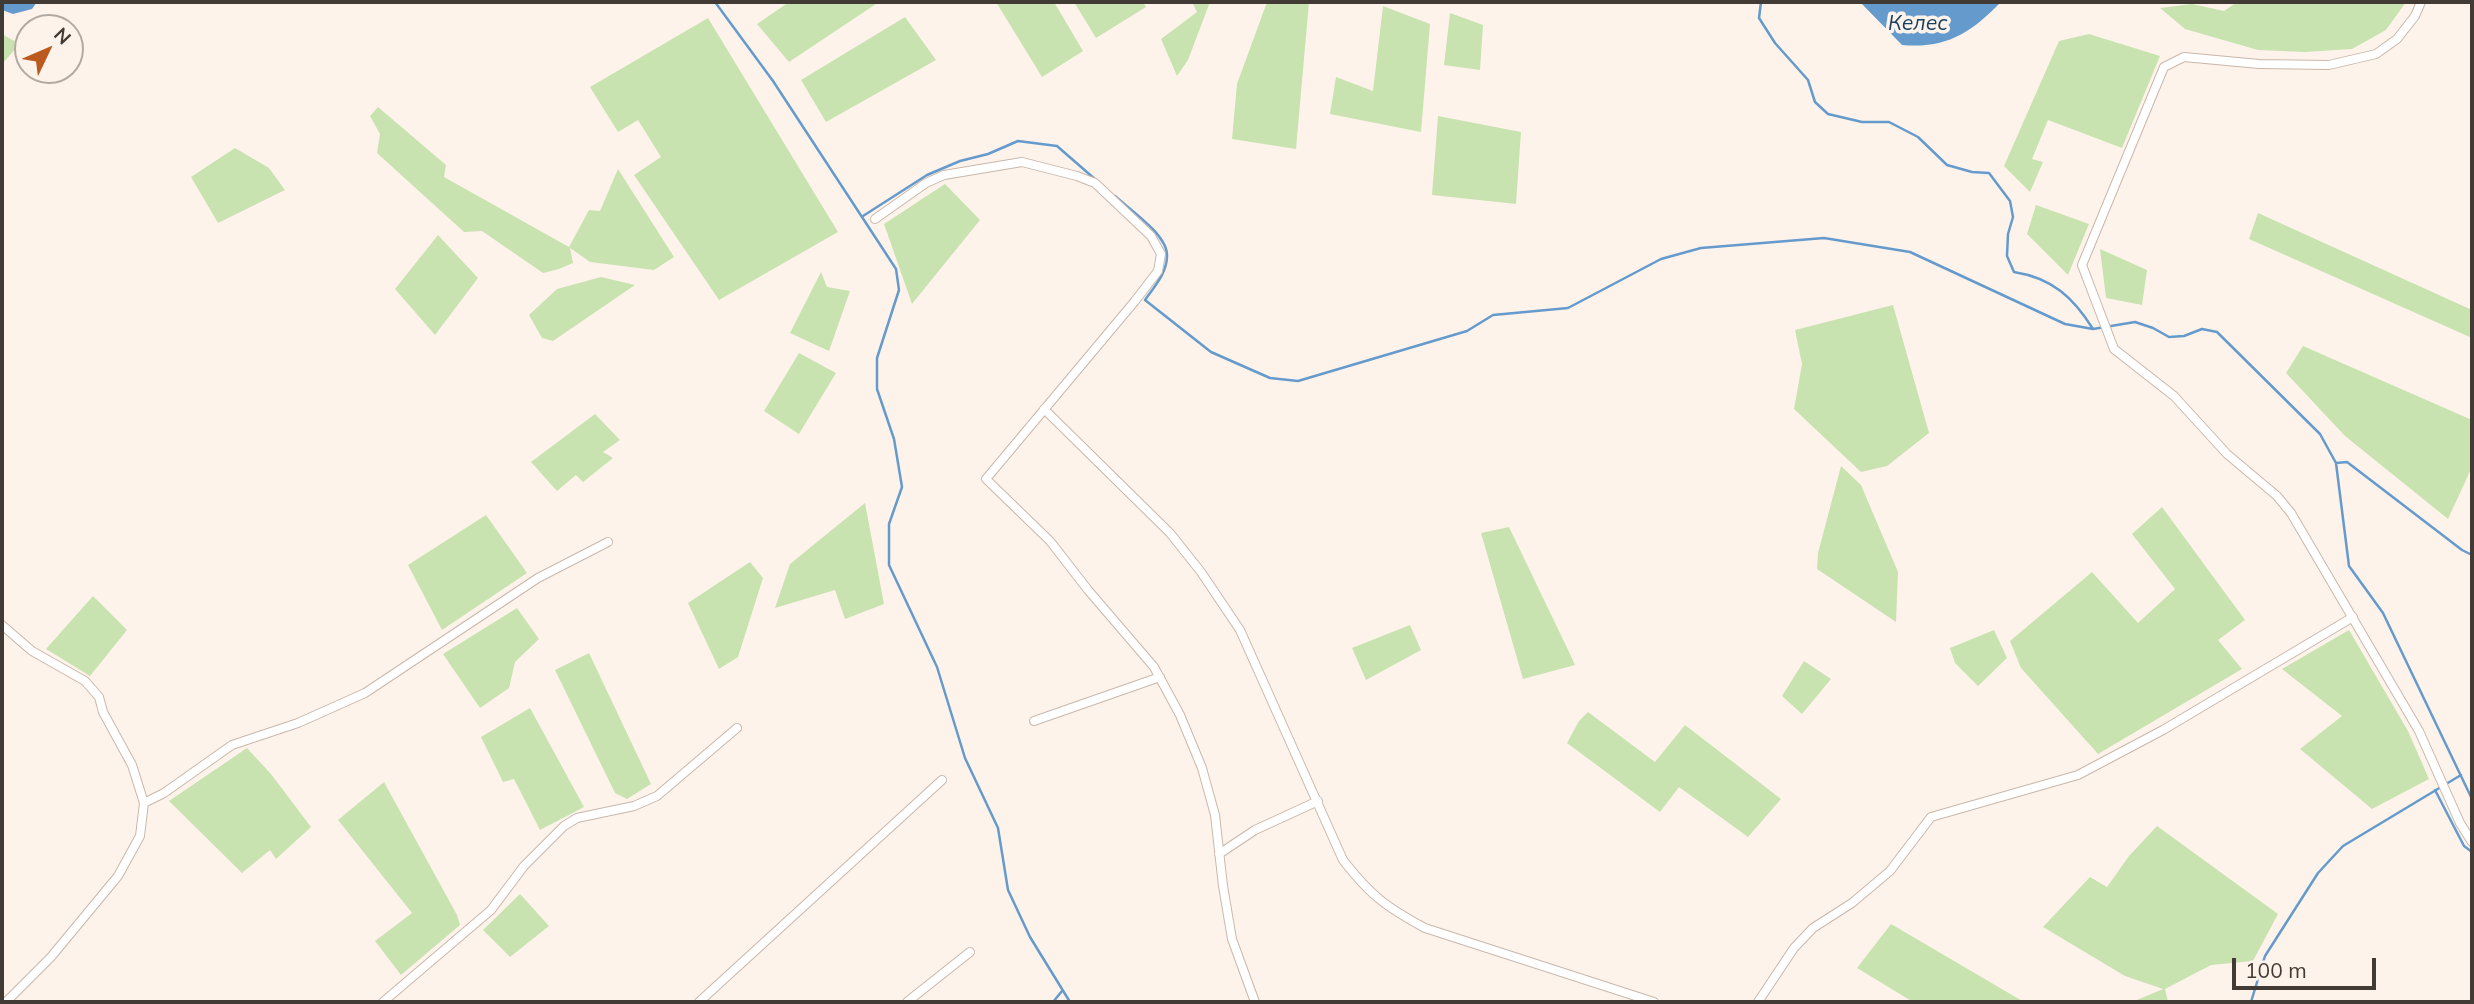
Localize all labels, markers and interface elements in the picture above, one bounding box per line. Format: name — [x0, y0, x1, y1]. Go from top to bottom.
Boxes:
water label: Келес — [1888, 11, 1948, 37]
north arrow — [14, 14, 84, 84]
text: N — [49, 22, 76, 49]
scale bar — [2236, 944, 2380, 988]
text: 100 m — [2245, 957, 2307, 983]

